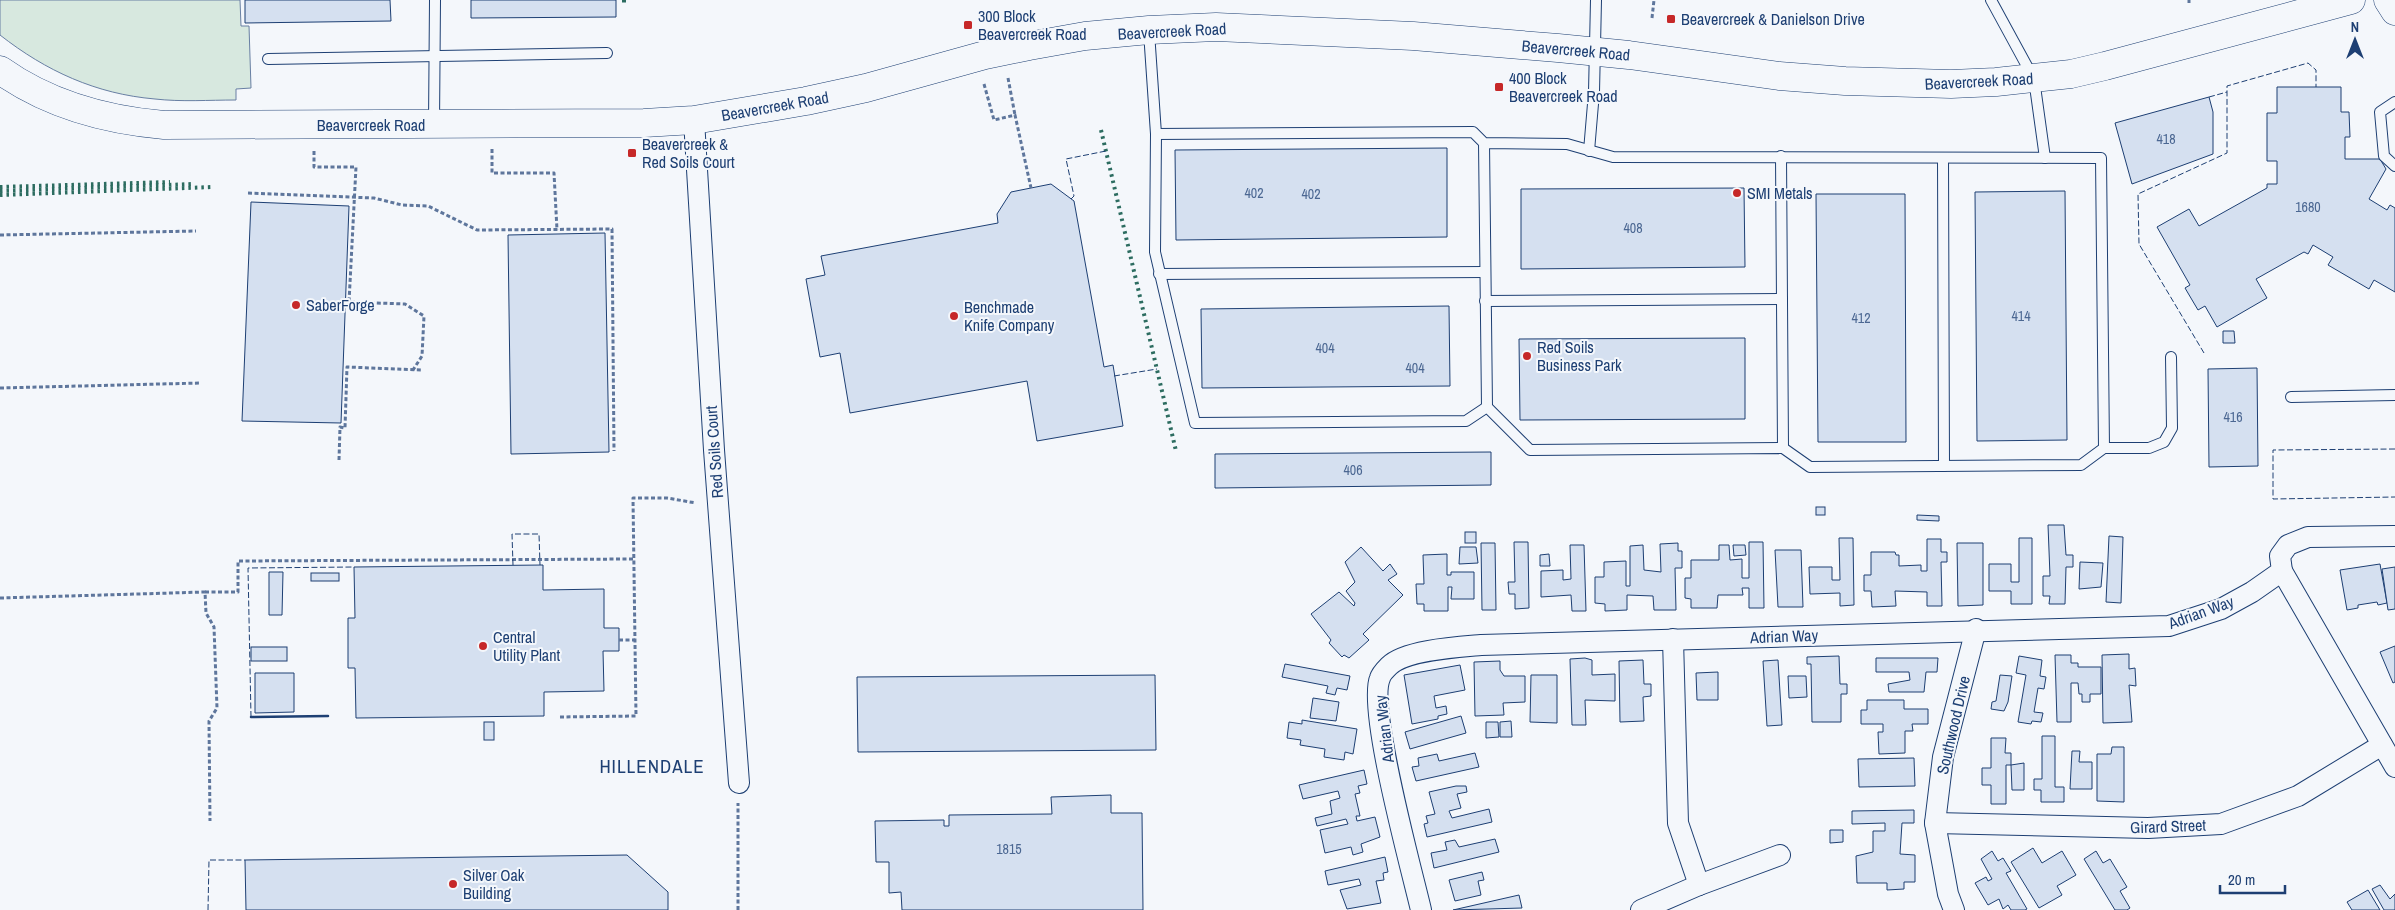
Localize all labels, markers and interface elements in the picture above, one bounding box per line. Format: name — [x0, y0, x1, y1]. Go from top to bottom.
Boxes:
place label: 300 Block Beavercreek Road — [978, 5, 1087, 45]
place label: Beavercreek & Danielson Drive — [1681, 8, 1865, 30]
marker: Beavercreek & Danielson Drive — [1665, 13, 1677, 25]
north arrow — [2330, 15, 2380, 65]
street label: Beavercreek Road — [1117, 17, 1227, 45]
text: N — [2351, 18, 2359, 36]
marker: 300 Block Beavercreek Road — [962, 19, 974, 31]
street label: Beavercreek Road — [1521, 34, 1631, 66]
place label: 400 Block Beavercreek Road — [1509, 67, 1618, 107]
street label: Beavercreek Road — [1924, 67, 2034, 95]
marker: 400 Block Beavercreek Road — [1493, 81, 1505, 93]
street label: Beavercreek Road — [720, 86, 830, 126]
street label: Beavercreek Road — [317, 114, 425, 136]
house number: 418 — [2156, 130, 2176, 148]
place label: Beavercreek & Red Soils Court — [642, 133, 735, 173]
marker: Beavercreek & Red Soils Court — [626, 147, 638, 159]
place label: SMI Metals — [1747, 182, 1813, 204]
house number: 402 — [1244, 184, 1264, 202]
house number: 402 — [1301, 185, 1321, 203]
marker: SMI Metals — [1731, 187, 1743, 199]
house number: 1680 — [2295, 198, 2321, 216]
house number: 408 — [1623, 219, 1643, 237]
place label: SaberForge — [306, 294, 375, 316]
place label: Benchmade Knife Company — [964, 296, 1055, 336]
marker: SaberForge — [290, 299, 302, 311]
house number: 414 — [2011, 307, 2031, 325]
house number: 412 — [1851, 309, 1871, 327]
marker: Benchmade Knife Company — [948, 310, 960, 322]
place label: Red Soils Business Park — [1537, 336, 1622, 376]
house number: 404 — [1315, 339, 1335, 357]
marker: Red Soils Business Park — [1521, 350, 1533, 362]
house number: 404 — [1405, 359, 1425, 377]
street label: Red Soils Court — [700, 405, 728, 499]
house number: 416 — [2223, 408, 2243, 426]
house number: 406 — [1343, 461, 1363, 479]
street label: Adrian Way — [2164, 590, 2237, 634]
street label: Adrian Way — [1749, 624, 1819, 648]
place label: Central Utility Plant — [493, 626, 560, 666]
marker: Central Utility Plant — [477, 640, 489, 652]
street label: Southwood Drive — [1931, 673, 1975, 777]
street label: Adrian Way — [1369, 693, 1399, 765]
district label: HILLENDALE — [599, 753, 705, 779]
street label: Girard Street — [2130, 814, 2207, 838]
house number: 1815 — [996, 840, 1022, 858]
scale bar — [2220, 862, 2285, 894]
place label: Silver Oak Building — [463, 864, 525, 904]
text: 20 m — [2228, 869, 2255, 890]
marker: Silver Oak Building — [447, 878, 459, 890]

